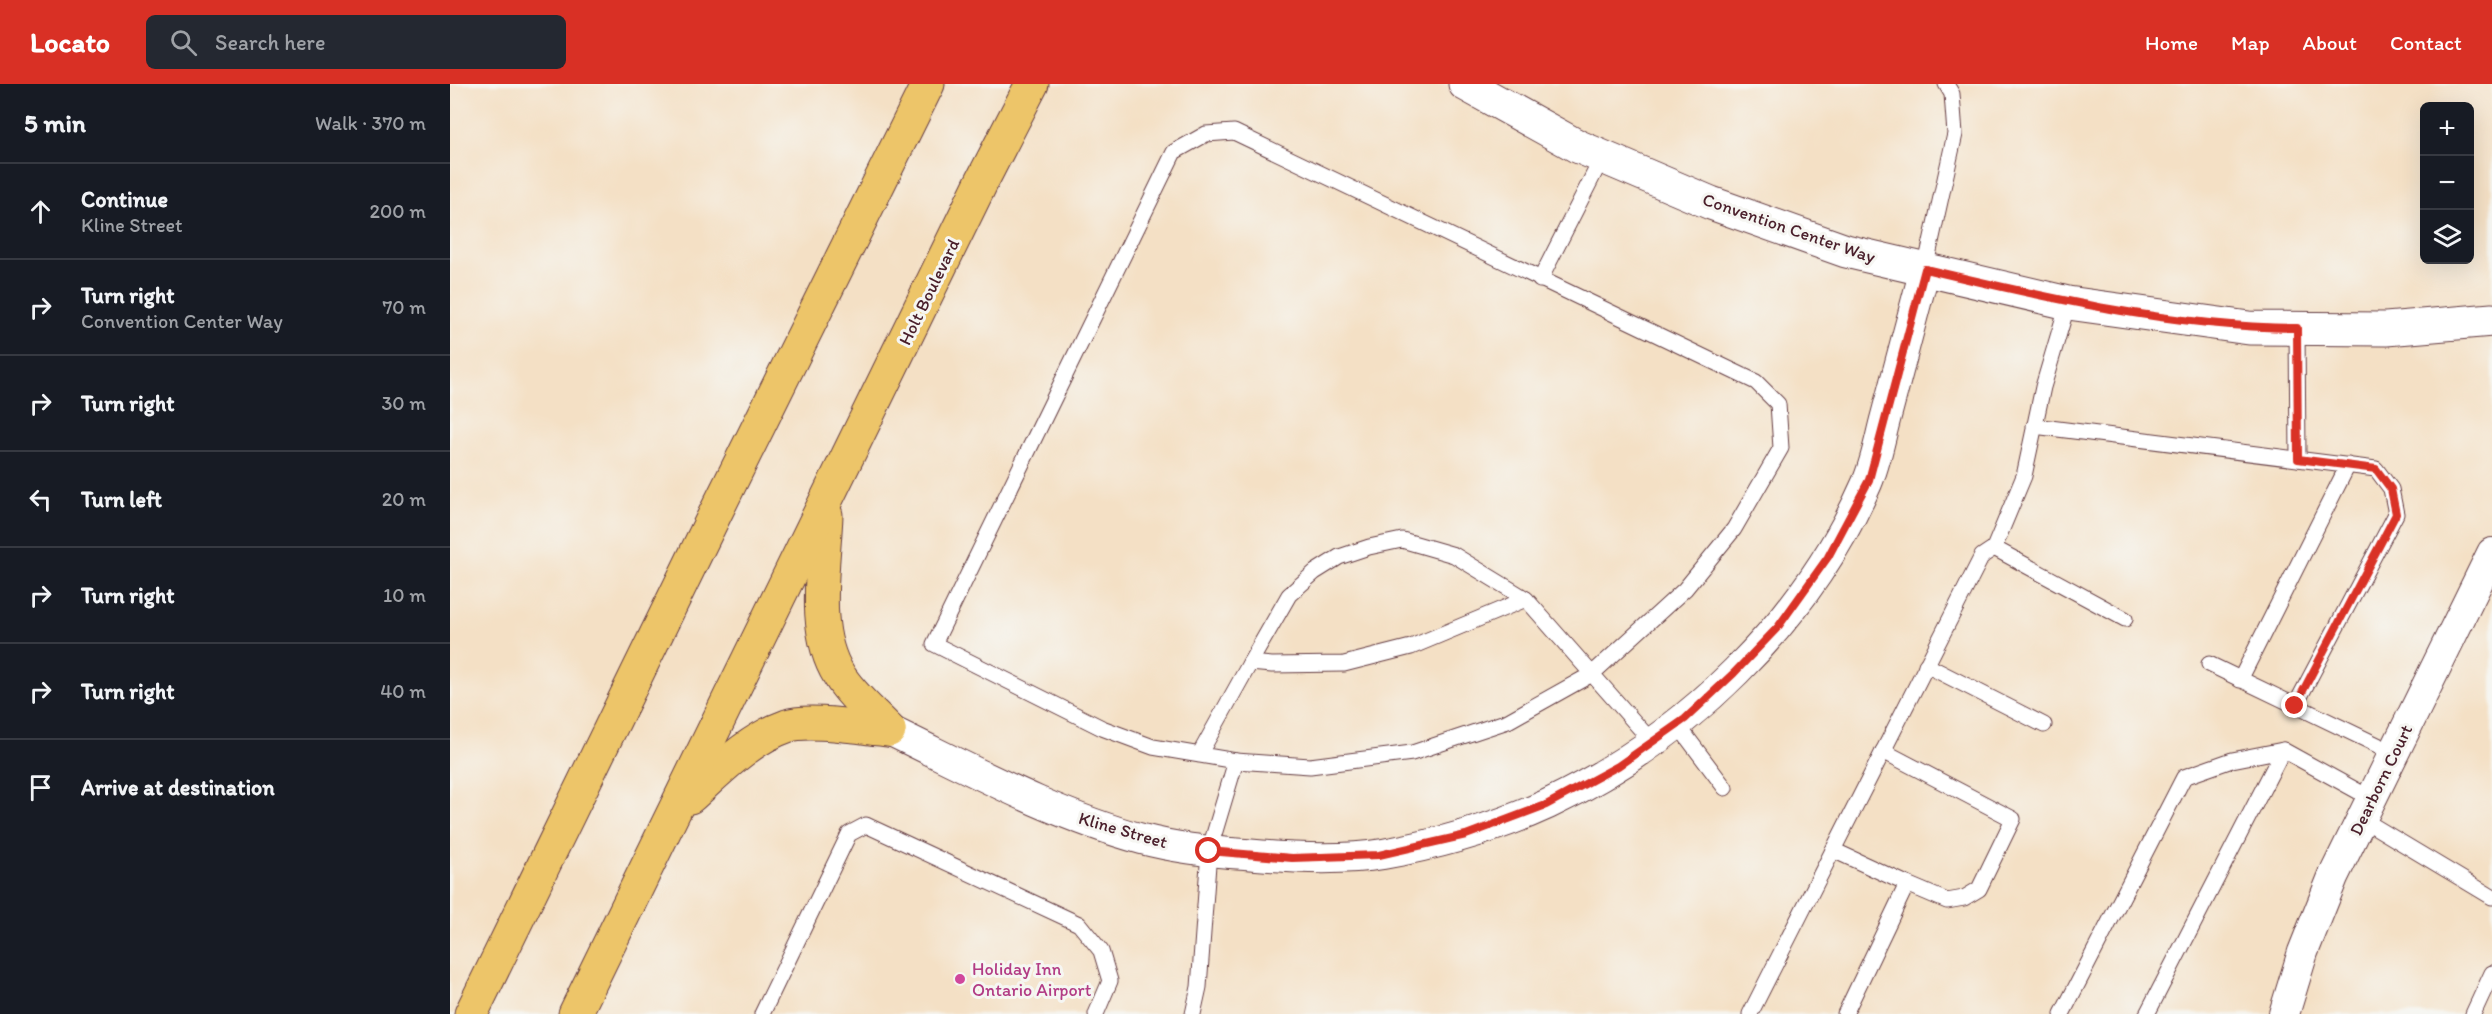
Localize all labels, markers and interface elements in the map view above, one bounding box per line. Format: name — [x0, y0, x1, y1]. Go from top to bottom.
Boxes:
search box — [146, 15, 566, 69]
text: Locato — [30, 25, 110, 59]
icon: search — [167, 26, 200, 59]
text: Search here — [215, 29, 325, 56]
text: Home — [2145, 30, 2198, 55]
text: Map — [2231, 30, 2270, 55]
text: About — [2303, 30, 2357, 55]
text: Contact — [2390, 30, 2462, 55]
map controls — [2420, 102, 2474, 264]
button: + — [2420, 102, 2474, 156]
text: 5 min — [24, 107, 86, 139]
text: Walk · 370 m — [315, 111, 426, 135]
button: − — [2420, 156, 2474, 210]
text: Continue — [81, 186, 168, 213]
street label: Convention Center Way — [1700, 188, 1879, 268]
icon: ahead — [24, 195, 57, 228]
text: 200 m — [370, 199, 426, 223]
button: layers — [2420, 210, 2474, 264]
text: Kline Street — [81, 213, 183, 237]
street label: Holt Boulevard — [894, 235, 964, 349]
text: Turn right — [81, 282, 175, 309]
icon: right — [24, 291, 57, 324]
text: 70 m — [382, 295, 426, 319]
text: Convention Center Way — [81, 309, 283, 333]
icon: right — [24, 387, 57, 420]
text: Turn right — [81, 390, 175, 417]
text: 30 m — [381, 391, 426, 415]
icon: left — [24, 483, 57, 516]
text: Turn left — [81, 486, 162, 513]
text: 20 m — [382, 487, 426, 511]
icon: right — [24, 579, 57, 612]
text: Turn right — [81, 582, 175, 609]
text: 10 m — [383, 583, 426, 607]
icon: right — [24, 675, 57, 708]
text: Turn right — [81, 678, 175, 705]
text: 40 m — [380, 679, 426, 703]
route end — [2281, 692, 2307, 718]
street label: Dearborn Court — [2345, 721, 2417, 839]
icon: arrive — [24, 771, 57, 804]
text: Arrive at destination — [81, 774, 275, 801]
street label: Kline Street — [1076, 807, 1170, 853]
route start — [1195, 837, 1221, 863]
place label: Holiday Inn Ontario Airport — [972, 958, 1092, 1001]
marker: Holiday Inn Ontario Airport — [953, 972, 967, 986]

